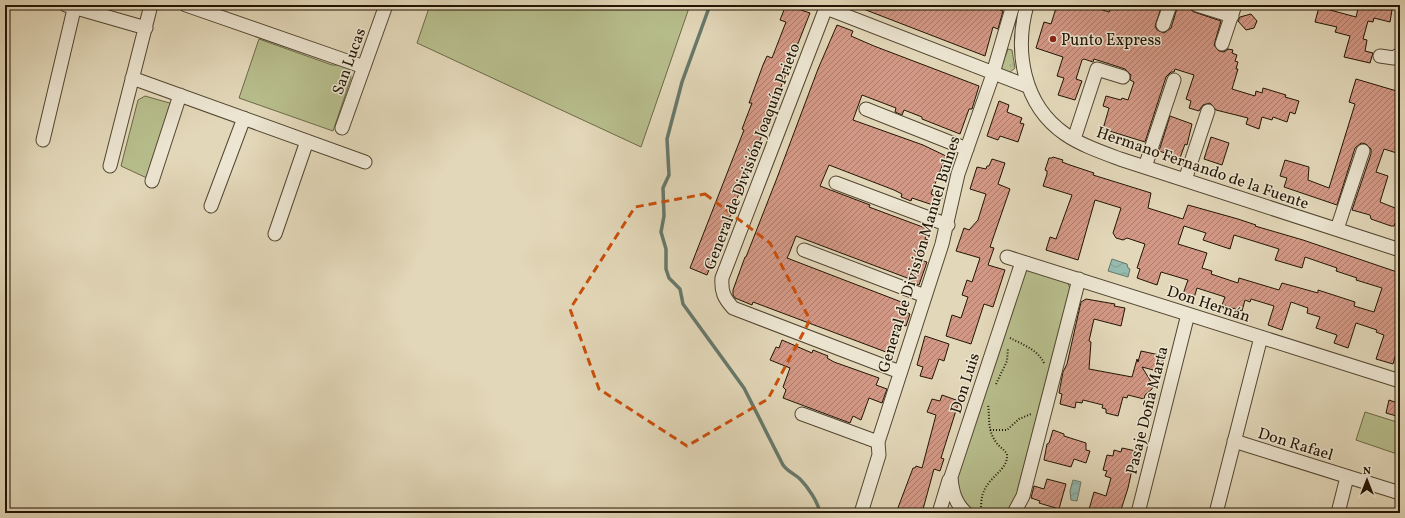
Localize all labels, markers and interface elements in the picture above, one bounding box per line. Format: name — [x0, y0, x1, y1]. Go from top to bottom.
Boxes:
street label: San Lucas — [328, 25, 372, 98]
place label: Punto Express — [1061, 30, 1161, 52]
marker: Punto Express — [1048, 34, 1058, 44]
street label: General de División Joaquín Prieto — [699, 40, 806, 273]
street label: Hermano Fernando de la Fuente — [1093, 122, 1312, 216]
street label: General de División Manuel Bulnes — [873, 133, 966, 376]
street label: Don Hernán — [1164, 281, 1253, 329]
street label: Pasaje Doña Marta — [1121, 344, 1175, 477]
street label: Don Luis — [946, 350, 986, 417]
street label: Don Rafael — [1255, 423, 1336, 467]
north arrow — [1347, 460, 1387, 500]
text: N — [1363, 464, 1371, 479]

